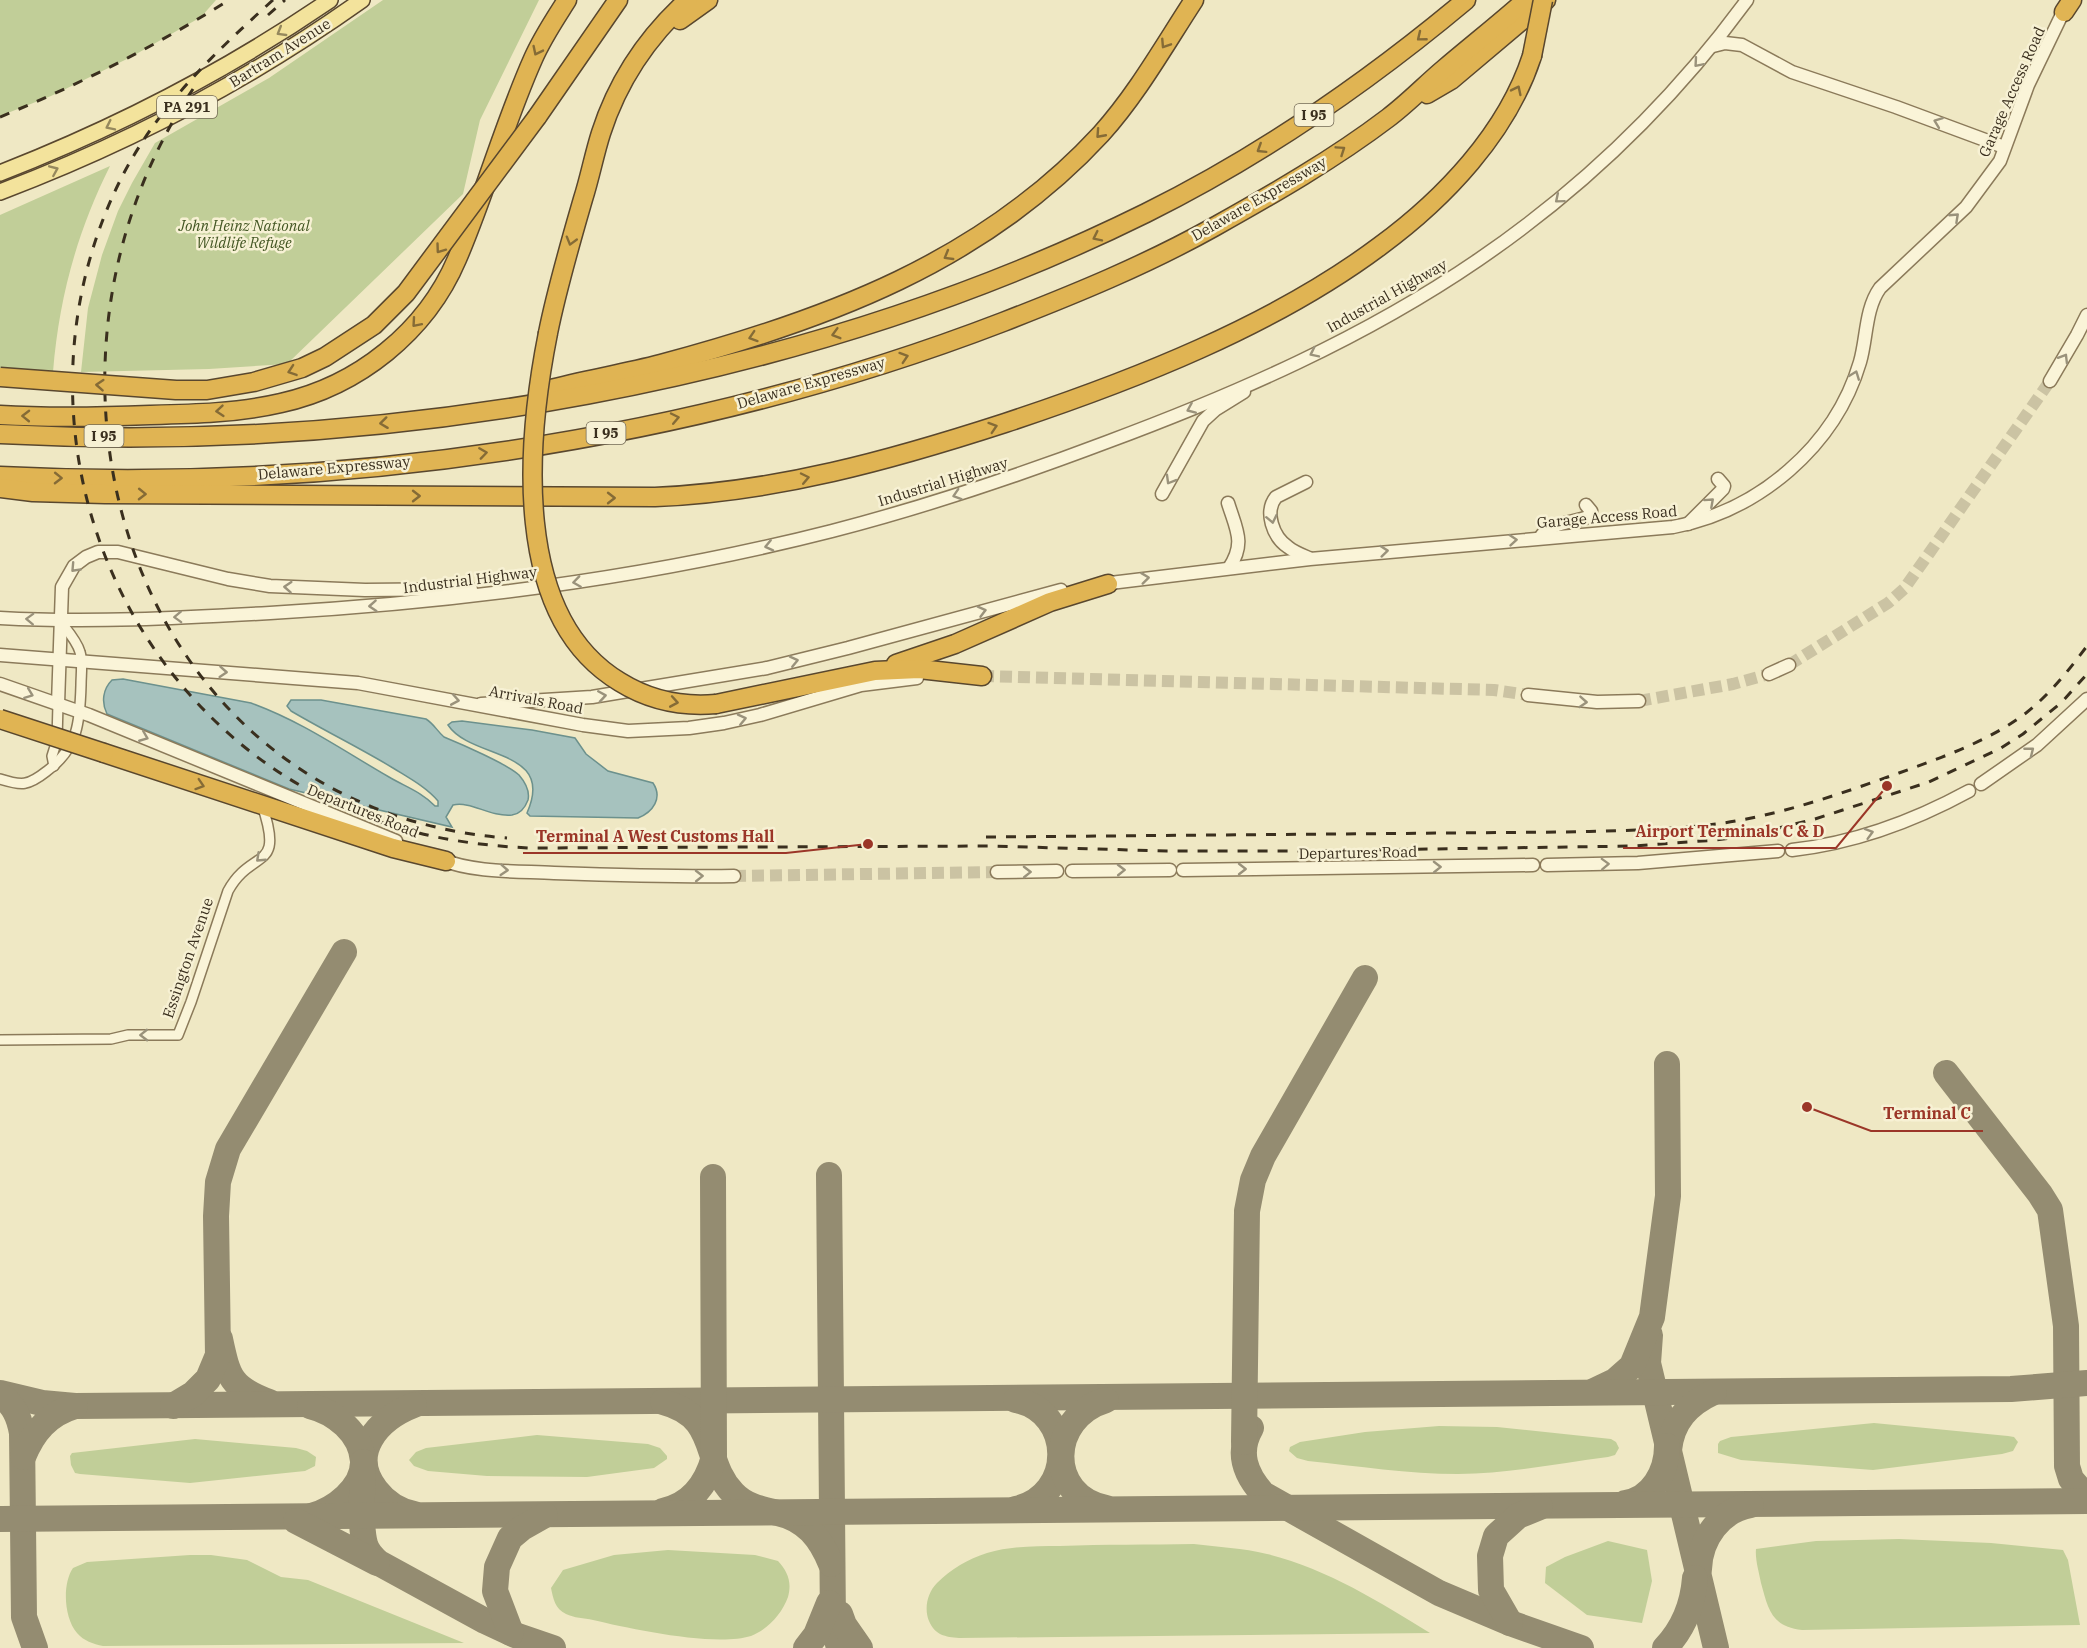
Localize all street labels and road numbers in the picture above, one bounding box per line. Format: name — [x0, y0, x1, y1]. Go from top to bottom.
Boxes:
street label: Bartram Avenue — [226, 14, 334, 91]
street label: Garage Access Road — [1974, 24, 2049, 160]
road number: PA 291 — [157, 96, 217, 118]
road number: I 95 — [1294, 104, 1334, 126]
street label: Delaware Expressway — [1188, 152, 1330, 245]
street label: Industrial Highway — [1323, 255, 1450, 337]
street label: Delaware Expressway — [735, 352, 887, 413]
road number: I 95 — [586, 422, 626, 444]
road number: I 95 — [84, 425, 124, 447]
street label: Delaware Expressway — [257, 451, 411, 484]
street label: Industrial Highway — [876, 453, 1010, 510]
street label: Garage Access Road — [1536, 501, 1678, 532]
street label: Industrial Highway — [402, 562, 538, 597]
street label: Arrivals Road — [487, 681, 585, 718]
street label: Departures Road — [305, 779, 422, 842]
street label: Departures Road — [1298, 842, 1418, 863]
street label: Essington Avenue — [158, 895, 217, 1021]

